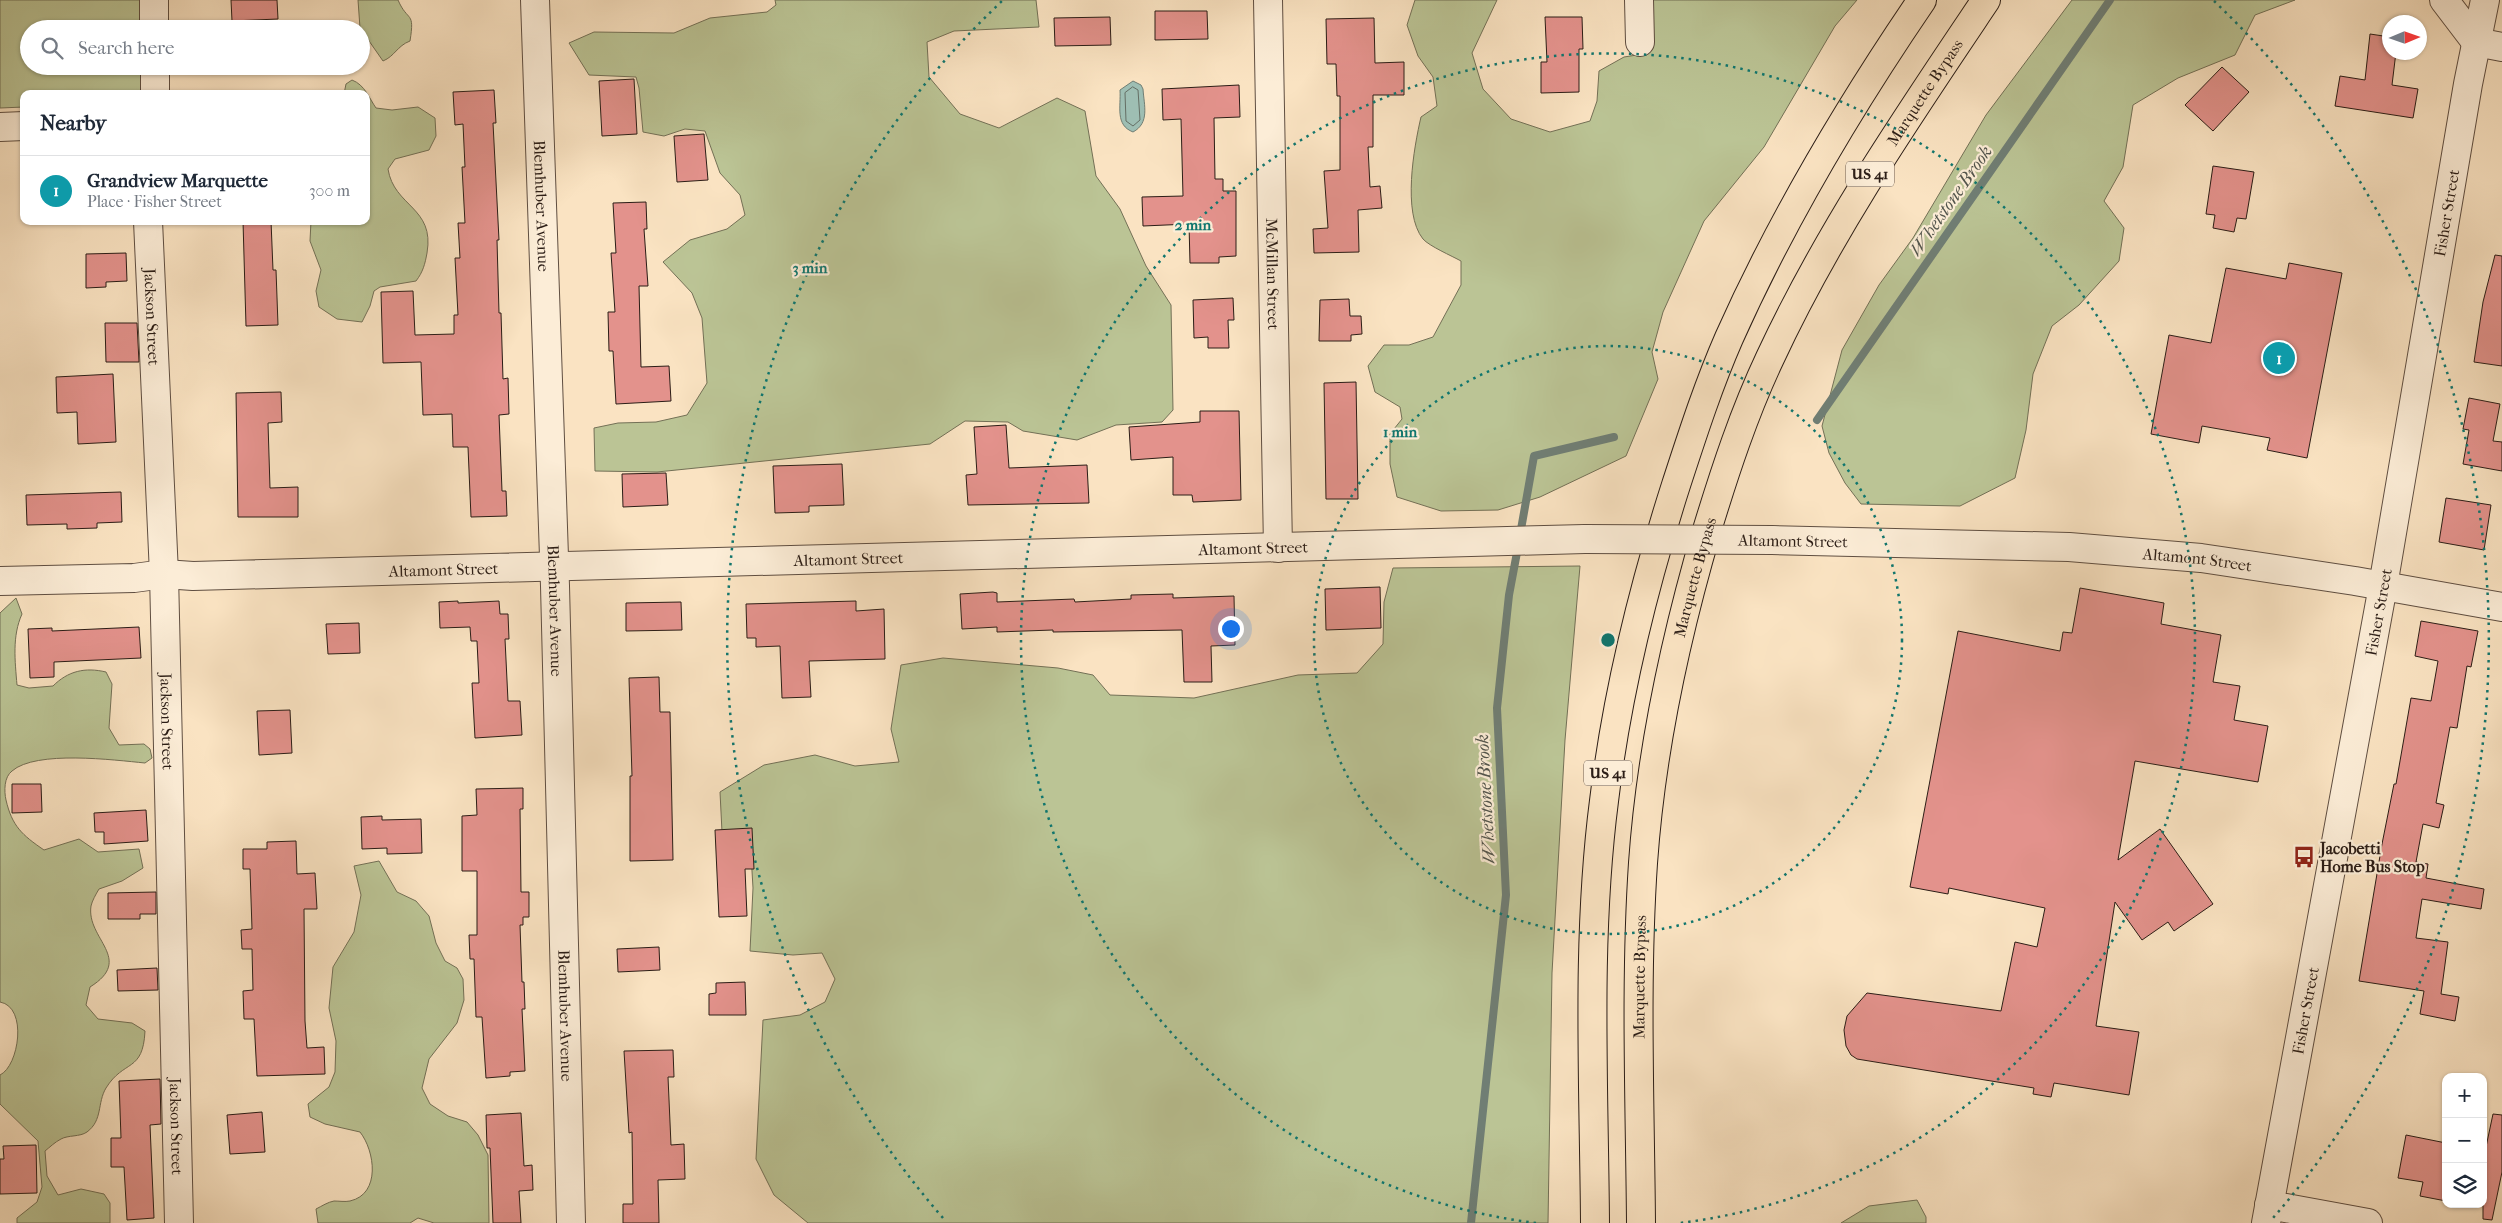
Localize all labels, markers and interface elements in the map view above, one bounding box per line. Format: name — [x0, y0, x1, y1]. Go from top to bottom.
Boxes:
north arrow — [2382, 15, 2427, 60]
search box — [20, 20, 370, 75]
icon: search — [38, 34, 66, 62]
street label: Marquette Bypass — [1883, 35, 1967, 149]
text: Search here — [78, 37, 174, 59]
text: Nearby — [40, 111, 106, 135]
street label: Blemhuber Avenue — [530, 140, 554, 272]
water label: Whetstone Brook — [1905, 142, 1997, 260]
road number: US 41 — [1846, 162, 1894, 186]
street label: Fisher Street — [2429, 167, 2463, 258]
text: Grandview Marquette — [87, 170, 268, 192]
text: 1 — [53, 181, 59, 200]
text: 300 m — [309, 181, 350, 200]
text: Place · Fisher Street — [87, 192, 222, 211]
text: 2 min — [1175, 216, 1212, 234]
street label: McMillan Street — [1262, 218, 1284, 330]
text: 3 min — [793, 259, 828, 277]
street label: Jackson Street — [141, 266, 164, 366]
pin: 1 — [2263, 339, 2295, 377]
text: 1 min — [1383, 423, 1417, 441]
street label: Marquette Bypass — [1669, 515, 1720, 639]
street label: Altamont Street — [1737, 531, 1848, 551]
street label: Altamont Street — [1197, 537, 1309, 559]
street label: Blemhuber Avenue — [544, 544, 567, 677]
street label: Altamont Street — [2141, 544, 2253, 575]
street label: Altamont Street — [792, 548, 904, 570]
street label: Altamont Street — [387, 558, 499, 580]
street label: Fisher Street — [2361, 567, 2395, 657]
your location — [1218, 616, 1244, 642]
centre of rings — [1599, 631, 1617, 649]
street label: Jackson Street — [157, 671, 178, 771]
water label: Whetstone Brook — [1472, 734, 1500, 864]
road number: US 41 — [1584, 760, 1632, 786]
place label: Jacobetti Home Bus Stop — [2318, 839, 2425, 877]
bus stop icon: Jacobetti Home Bus Stop — [2291, 844, 2317, 870]
street label: Marquette Bypass — [1629, 915, 1650, 1039]
street label: Blemhuber Avenue — [555, 949, 577, 1082]
street label: Fisher Street — [2288, 965, 2322, 1056]
map controls — [2442, 1073, 2487, 1208]
button: + — [2442, 1073, 2487, 1118]
street label: Jackson Street — [166, 1076, 187, 1176]
button: − — [2442, 1118, 2487, 1163]
button: layers — [2442, 1163, 2487, 1208]

